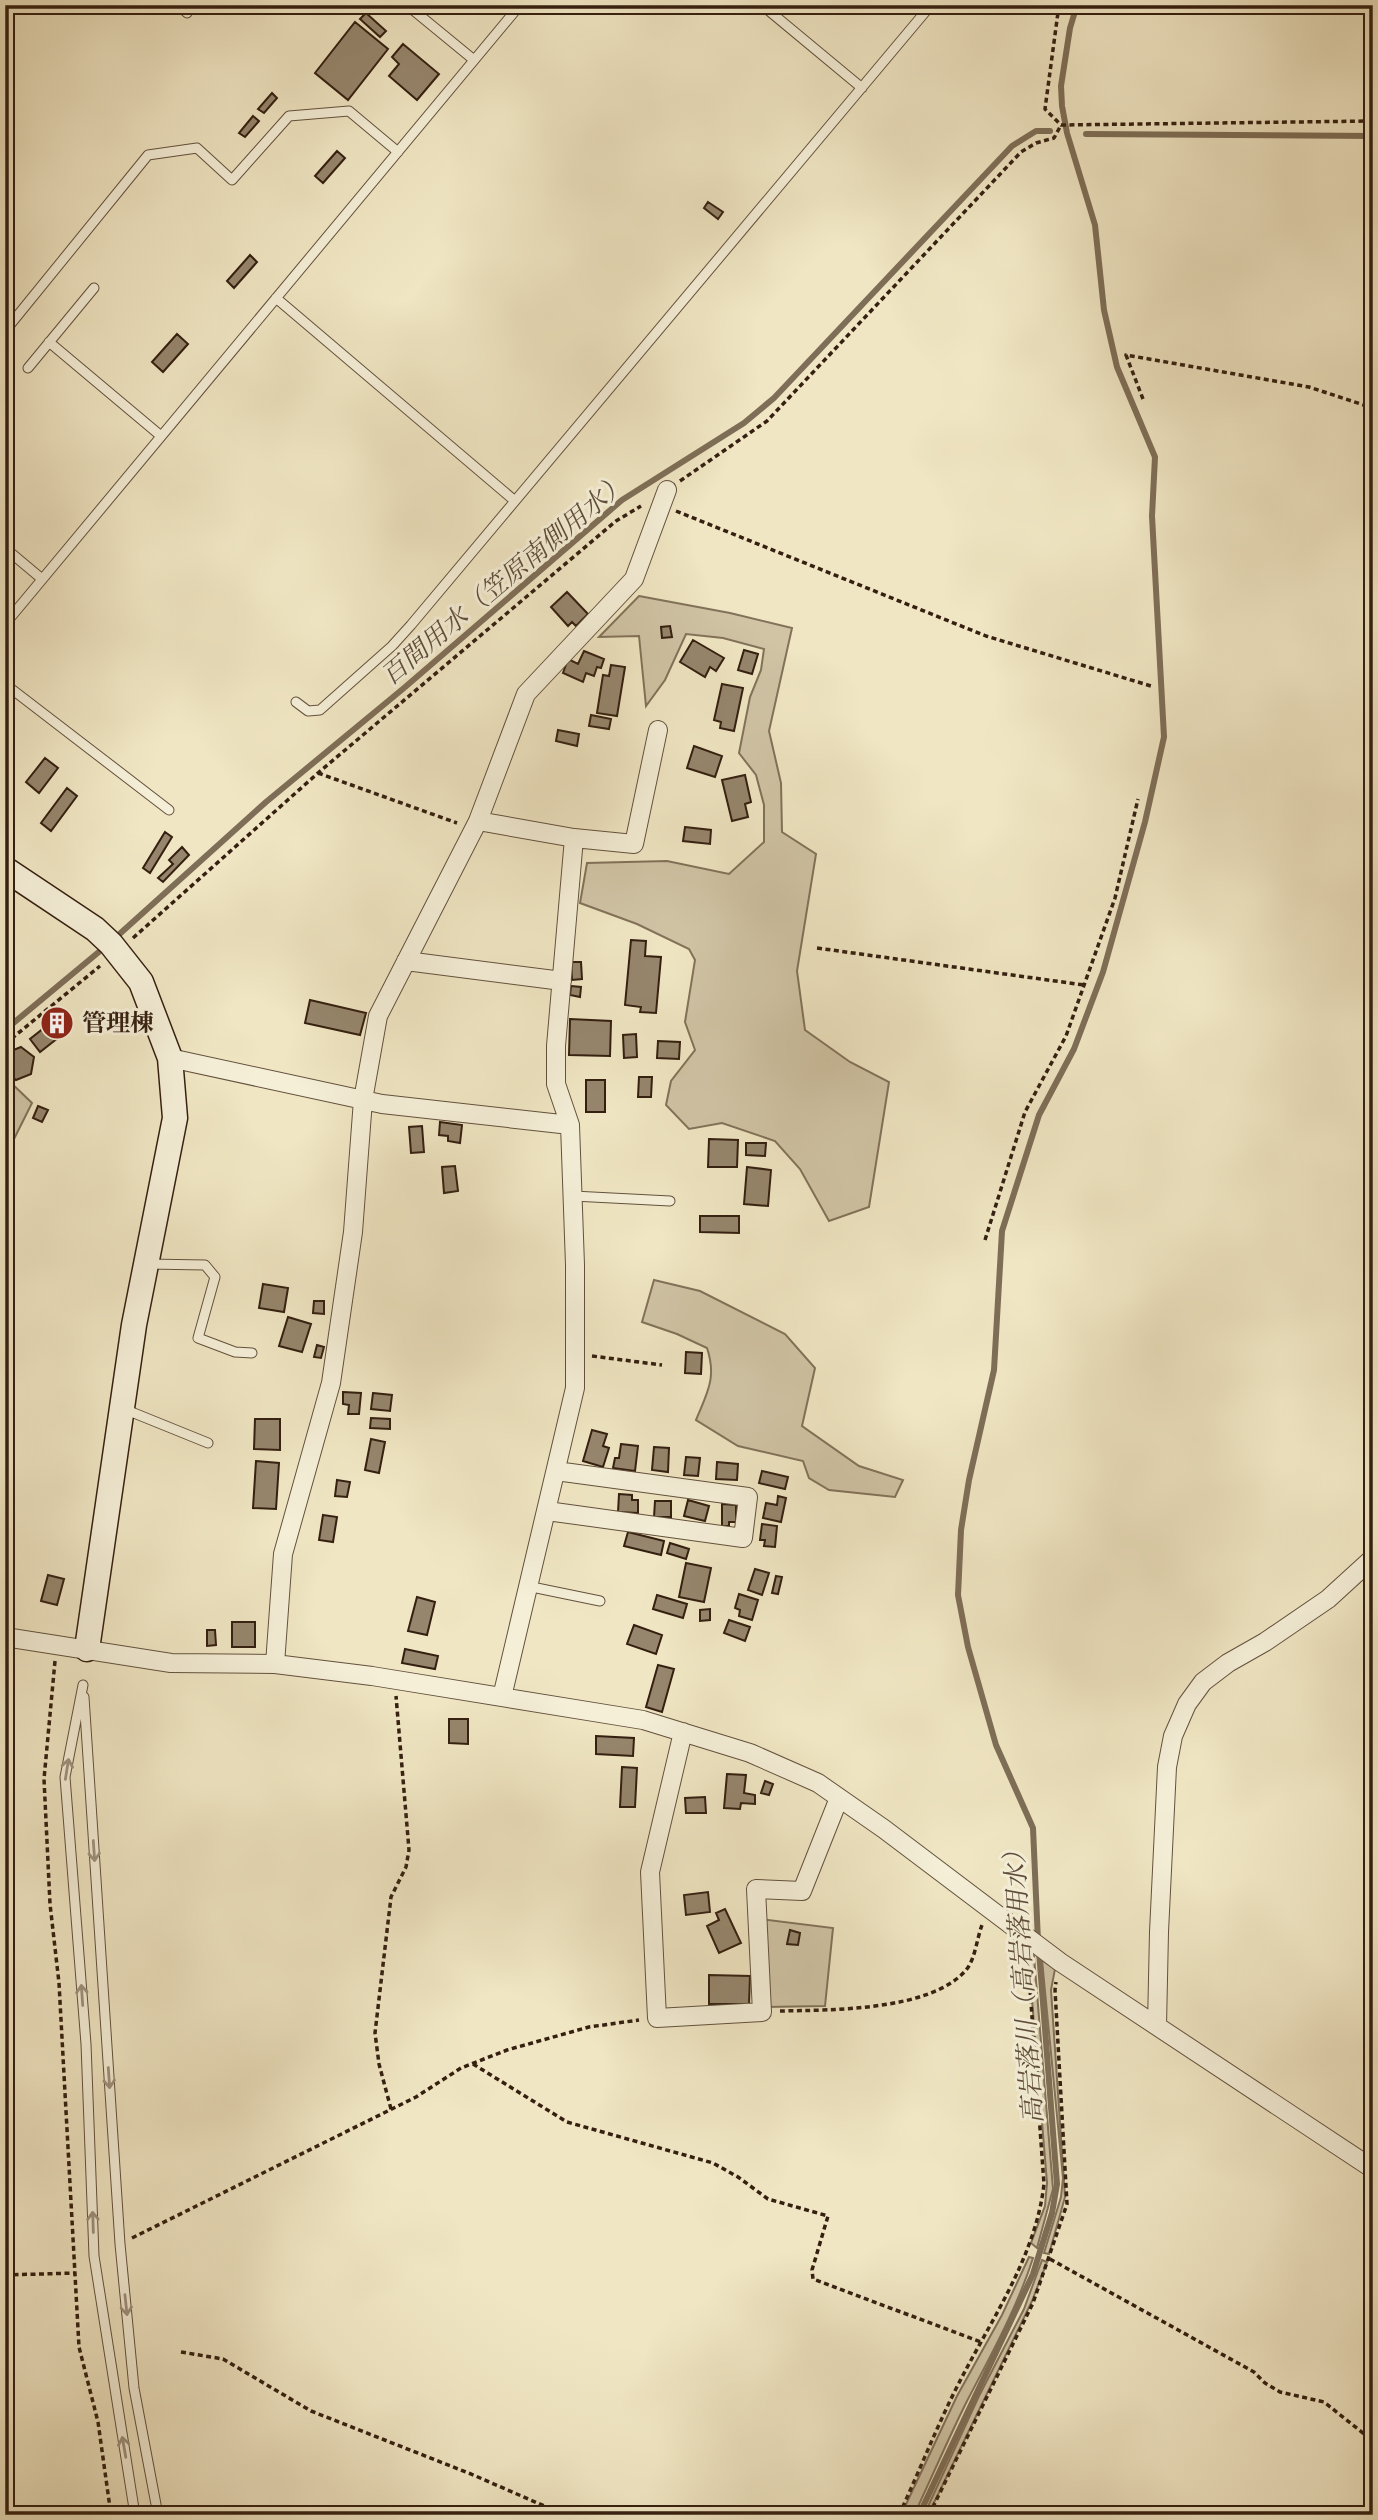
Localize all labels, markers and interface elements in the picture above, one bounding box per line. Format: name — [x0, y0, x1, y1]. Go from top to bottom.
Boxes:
water label: 百間用水（笠原南側用水） — [374, 466, 634, 692]
building icon: 管理棟 — [38, 1004, 76, 1042]
place label: 管理棟 — [82, 1008, 154, 1038]
one-way arrow — [61, 1758, 74, 1780]
water label: 高岩落川（高岩落用水） — [997, 1837, 1049, 2125]
one-way arrow — [88, 1839, 101, 1862]
one-way arrow — [75, 1984, 88, 2007]
one-way arrow — [103, 2066, 116, 2089]
one-way arrow — [86, 2211, 99, 2234]
one-way arrow — [120, 2293, 133, 2316]
one-way arrow — [117, 2437, 130, 2459]

